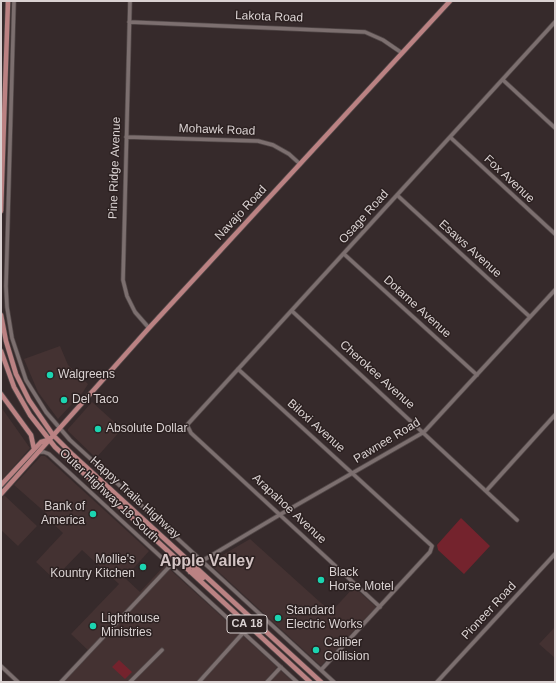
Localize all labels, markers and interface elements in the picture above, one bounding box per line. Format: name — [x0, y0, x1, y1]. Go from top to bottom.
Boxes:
street label: Lakota Road — [235, 9, 303, 25]
street label: Pine Ridge Avenue — [106, 117, 124, 219]
street label: Mohawk Road — [178, 121, 256, 139]
street label: Fox Avenue — [481, 152, 537, 206]
street label: Navajo Road — [212, 183, 270, 243]
street label: Osage Road — [336, 187, 392, 247]
street label: Esaws Avenue — [436, 217, 504, 281]
street label: Dotame Avenue — [380, 273, 454, 341]
street label: Cherokee Avenue — [337, 338, 417, 412]
place label: Walgreens — [58, 368, 115, 382]
marker: Walgreens — [45, 370, 55, 380]
place label: Del Taco — [72, 393, 119, 407]
marker: Del Taco — [59, 395, 69, 405]
street label: Biloxi Avenue — [284, 396, 348, 456]
street label: Pawnee Road — [351, 415, 423, 467]
place label: Absolute Dollar — [106, 422, 187, 436]
marker: Absolute Dollar — [93, 424, 103, 434]
street label: Outer Highway 18 South — [56, 446, 162, 546]
street label: Happy Trails Highway — [87, 454, 183, 542]
street label: Arapahoe Avenue — [249, 471, 329, 547]
place label: Bank of America — [41, 500, 85, 528]
marker: Bank of America — [88, 509, 98, 519]
district label: Apple Valley — [160, 552, 254, 572]
place label: Mollie's Kountry Kitchen — [50, 553, 135, 581]
marker: Mollie's Kountry Kitchen — [138, 562, 148, 572]
place label: Black Horse Motel — [329, 566, 394, 594]
marker: Black Horse Motel — [316, 575, 326, 585]
street label: Pioneer Road — [459, 579, 519, 643]
place label: Standard Electric Works — [286, 604, 362, 632]
place label: Lighthouse Ministries — [101, 612, 160, 640]
marker: Standard Electric Works — [273, 613, 283, 623]
road number: CA 18 — [227, 615, 267, 633]
marker: Lighthouse Ministries — [88, 621, 98, 631]
place label: Caliber Collision — [324, 636, 369, 664]
marker: Caliber Collision — [311, 645, 321, 655]

